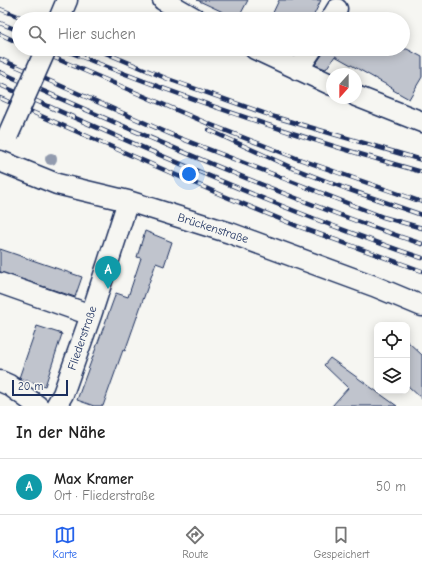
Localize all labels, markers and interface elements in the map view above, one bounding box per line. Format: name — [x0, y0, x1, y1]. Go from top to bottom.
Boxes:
search box — [12, 12, 410, 56]
icon: search — [26, 23, 48, 45]
text: Hier suchen — [58, 25, 136, 43]
north arrow — [326, 68, 362, 104]
your location — [179, 164, 199, 184]
street label: Brückenstraße — [176, 210, 250, 246]
pin: A — [95, 256, 121, 289]
street label: Fliederstraße — [64, 304, 100, 372]
map controls — [374, 322, 410, 394]
button: locate — [374, 322, 410, 358]
button: layers — [374, 358, 410, 394]
scale bar — [12, 378, 68, 397]
text: 20 m — [18, 380, 43, 393]
text: In der Nähe — [16, 423, 105, 442]
text: Max Kramer — [54, 470, 133, 488]
text: A — [25, 479, 33, 494]
text: 50 m — [376, 479, 406, 494]
text: Ort · Fliederstraße — [54, 488, 155, 503]
tab: Karte — [53, 524, 77, 561]
tab: Route — [182, 524, 208, 561]
tab: Gespeichert — [313, 524, 369, 561]

